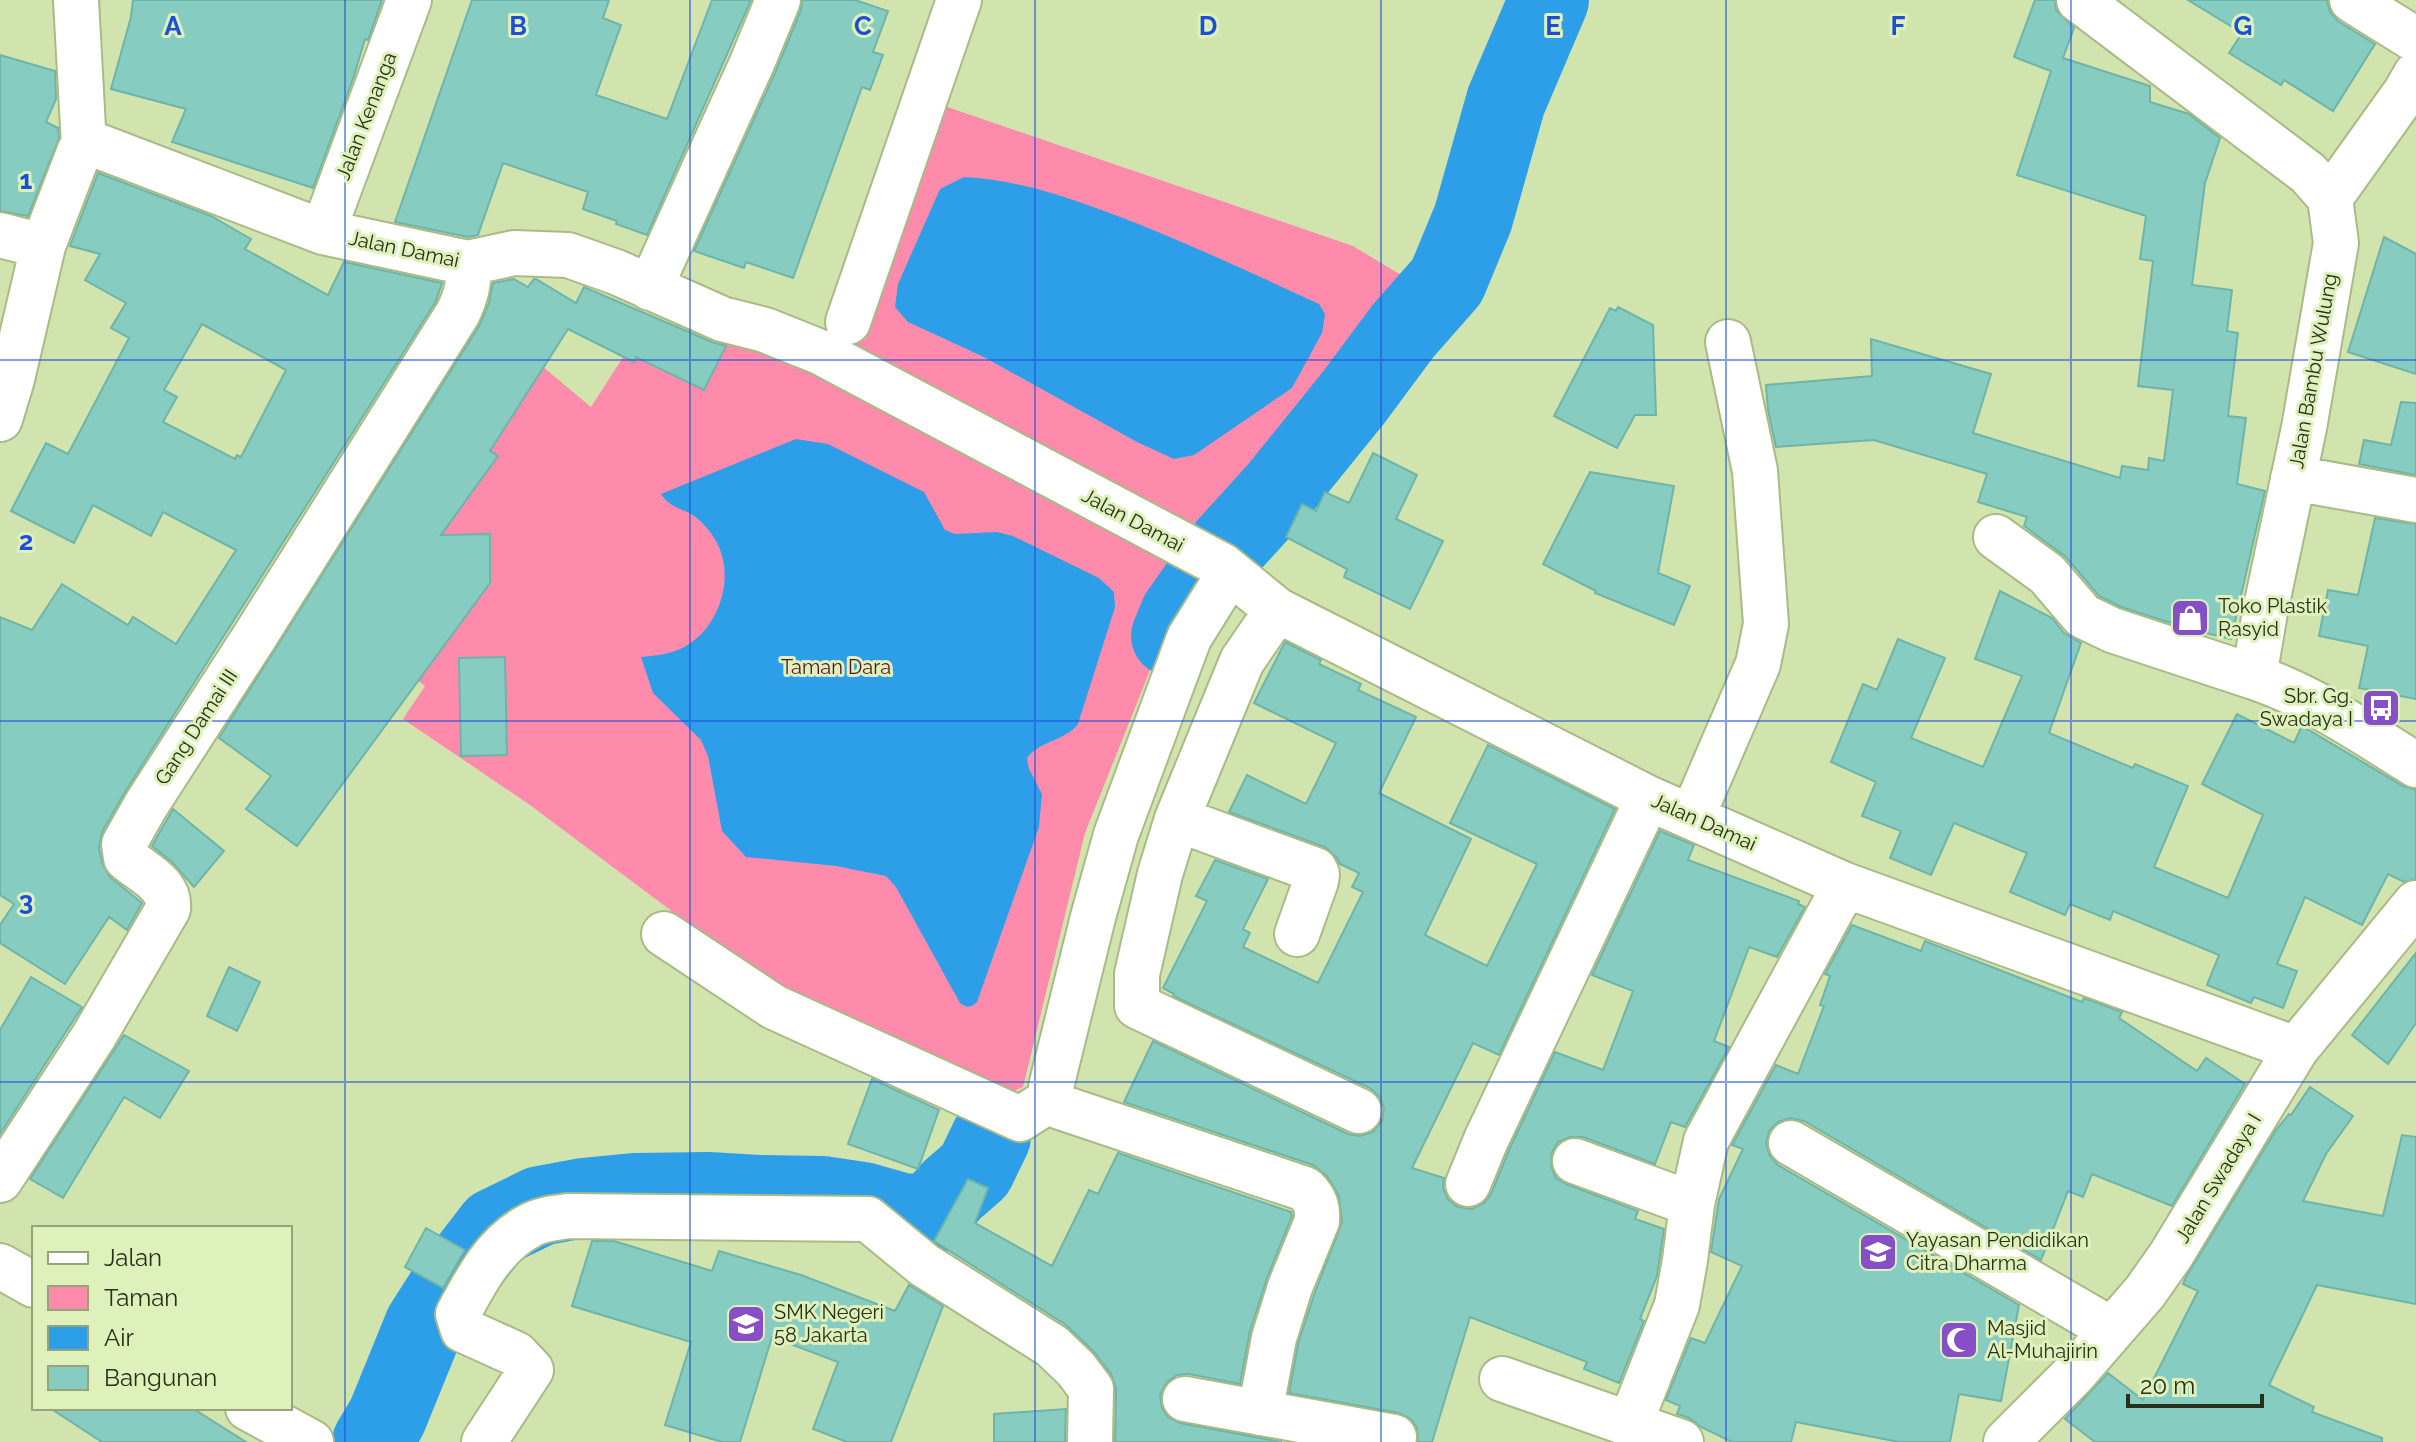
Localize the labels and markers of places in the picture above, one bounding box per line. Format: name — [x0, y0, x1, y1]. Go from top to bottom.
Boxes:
place label: Toko Plastik Rasyid — [2218, 594, 2327, 641]
shop icon: Toko Plastik Rasyid — [2169, 597, 2211, 639]
place label: Sbr. Gg. Swadaya I — [2260, 684, 2353, 731]
bus stop icon: Sbr. Gg. Swadaya I — [2360, 687, 2402, 729]
place label: Yayasan Pendidikan Citra Dharma — [1906, 1228, 2089, 1275]
school or university icon: Yayasan Pendidikan Citra Dharma — [1857, 1231, 1899, 1273]
place label: SMK Negeri 58 Jakarta — [774, 1300, 884, 1347]
school or university icon: SMK Negeri 58 Jakarta — [725, 1303, 767, 1345]
place label: Masjid Al-Muhajirin — [1987, 1316, 2098, 1363]
mosque icon: Masjid Al-Muhajirin — [1938, 1319, 1980, 1361]

